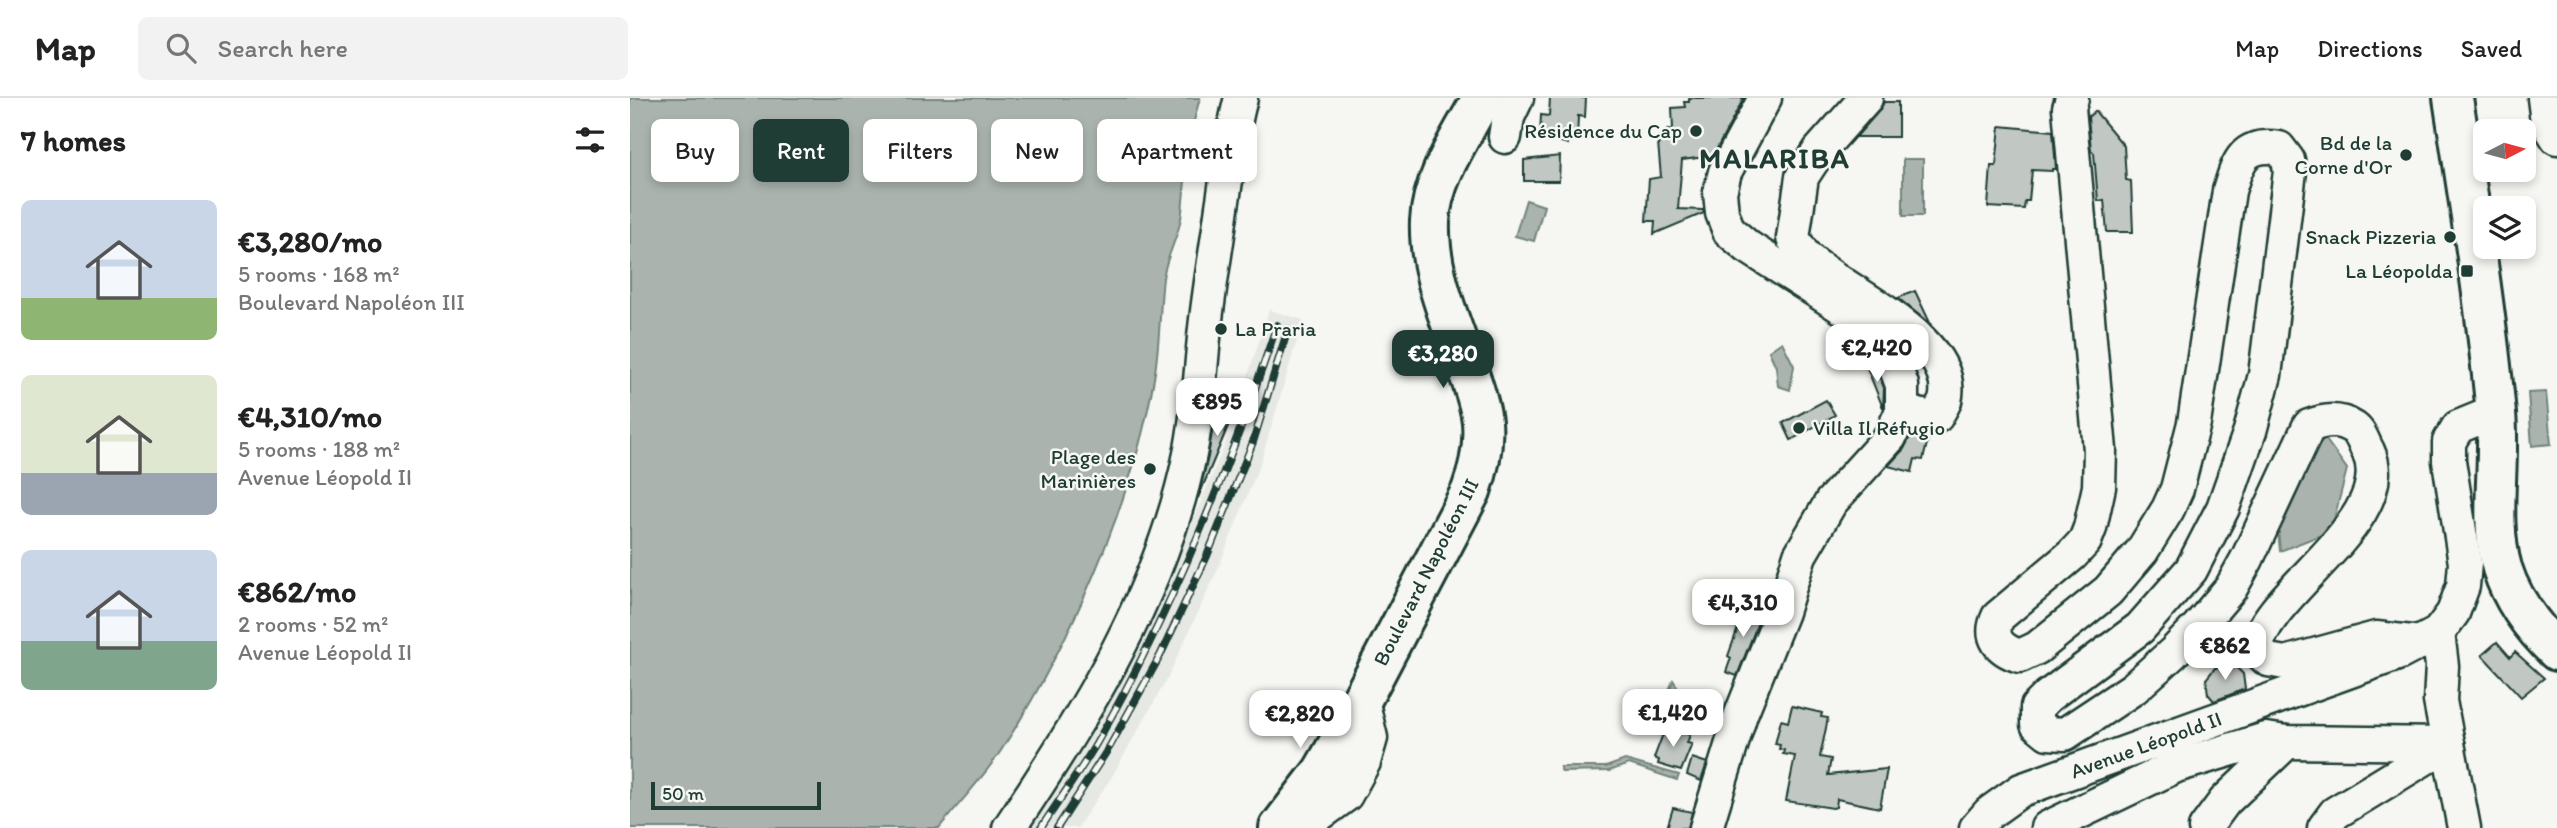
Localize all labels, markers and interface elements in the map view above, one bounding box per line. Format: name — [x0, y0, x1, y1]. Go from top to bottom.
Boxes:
search box — [138, 17, 628, 80]
text: Map — [35, 29, 96, 68]
icon: search — [162, 29, 200, 67]
text: Search here — [218, 32, 348, 64]
text: Map — [2235, 34, 2279, 63]
text: Directions — [2317, 34, 2423, 63]
text: Saved — [2461, 34, 2522, 63]
place label: Résidence du Cap — [1524, 118, 1682, 143]
chip: Buy — [651, 119, 739, 182]
chip: Rent — [753, 119, 849, 182]
chip: Filters — [863, 119, 977, 182]
chip: New — [991, 119, 1083, 182]
chip: Apartment — [1097, 119, 1257, 182]
north arrow — [2473, 119, 2536, 182]
map controls — [2473, 119, 2536, 259]
icon: filters — [571, 121, 609, 159]
text: 7 homes — [21, 122, 126, 159]
marker: Résidence du Cap — [1688, 123, 1704, 139]
place label: Bd de la Corne d'Or — [2295, 130, 2393, 179]
district label: MALARIBA — [1699, 141, 1851, 175]
marker: Bd de la Corne d'Or — [2398, 147, 2414, 163]
button: layers — [2473, 196, 2536, 259]
text: €3,280/mo — [238, 223, 382, 260]
place label: Snack Pizzeria — [2305, 224, 2436, 249]
icon: home — [77, 228, 161, 312]
marker: Snack Pizzeria — [2442, 229, 2458, 245]
place label: La Léopolda — [2345, 258, 2453, 283]
text: 5 rooms · 168 m² — [238, 260, 400, 288]
marker: La Léopolda — [2459, 263, 2475, 279]
text: Boulevard Napoléon III — [238, 288, 465, 316]
place label: La Praria — [1235, 316, 1316, 341]
marker: La Praria — [1213, 321, 1229, 337]
pin: €2,420 — [1820, 324, 1934, 384]
pin: €3,280 — [1386, 330, 1500, 390]
text: €2,420 — [1842, 333, 1912, 361]
text: €3,280 — [1408, 339, 1478, 367]
pin: €895 — [1176, 378, 1258, 438]
text: €895 — [1192, 387, 1242, 415]
text: €4,310/mo — [238, 398, 382, 435]
icon: home — [77, 403, 161, 487]
place label: Villa Il Réfugio — [1813, 415, 1945, 440]
marker: Villa Il Réfugio — [1791, 420, 1807, 436]
text: 5 rooms · 188 m² — [238, 435, 400, 463]
place label: Plage des Marinières — [1041, 444, 1136, 493]
marker: Plage des Marinières — [1142, 461, 1158, 477]
text: Avenue Léopold II — [238, 463, 412, 491]
street label: Boulevard Napoléon III — [1367, 474, 1484, 670]
text: €862/mo — [238, 573, 356, 610]
icon: home — [77, 578, 161, 662]
pin: €4,310 — [1686, 580, 1800, 639]
text: €4,310 — [1708, 588, 1778, 616]
text: 2 rooms · 52 m² — [238, 610, 388, 638]
pin: €862 — [2184, 622, 2266, 682]
text: €862 — [2200, 631, 2250, 659]
text: Avenue Léopold II — [238, 638, 412, 666]
pin: €2,820 — [1243, 690, 1357, 750]
pin: €1,420 — [1616, 690, 1730, 749]
text: €1,420 — [1638, 698, 1708, 726]
text: €2,820 — [1265, 699, 1335, 727]
street label: Avenue Léopold II — [2067, 706, 2225, 783]
scale bar — [651, 779, 821, 811]
text: 50 m — [662, 782, 704, 805]

